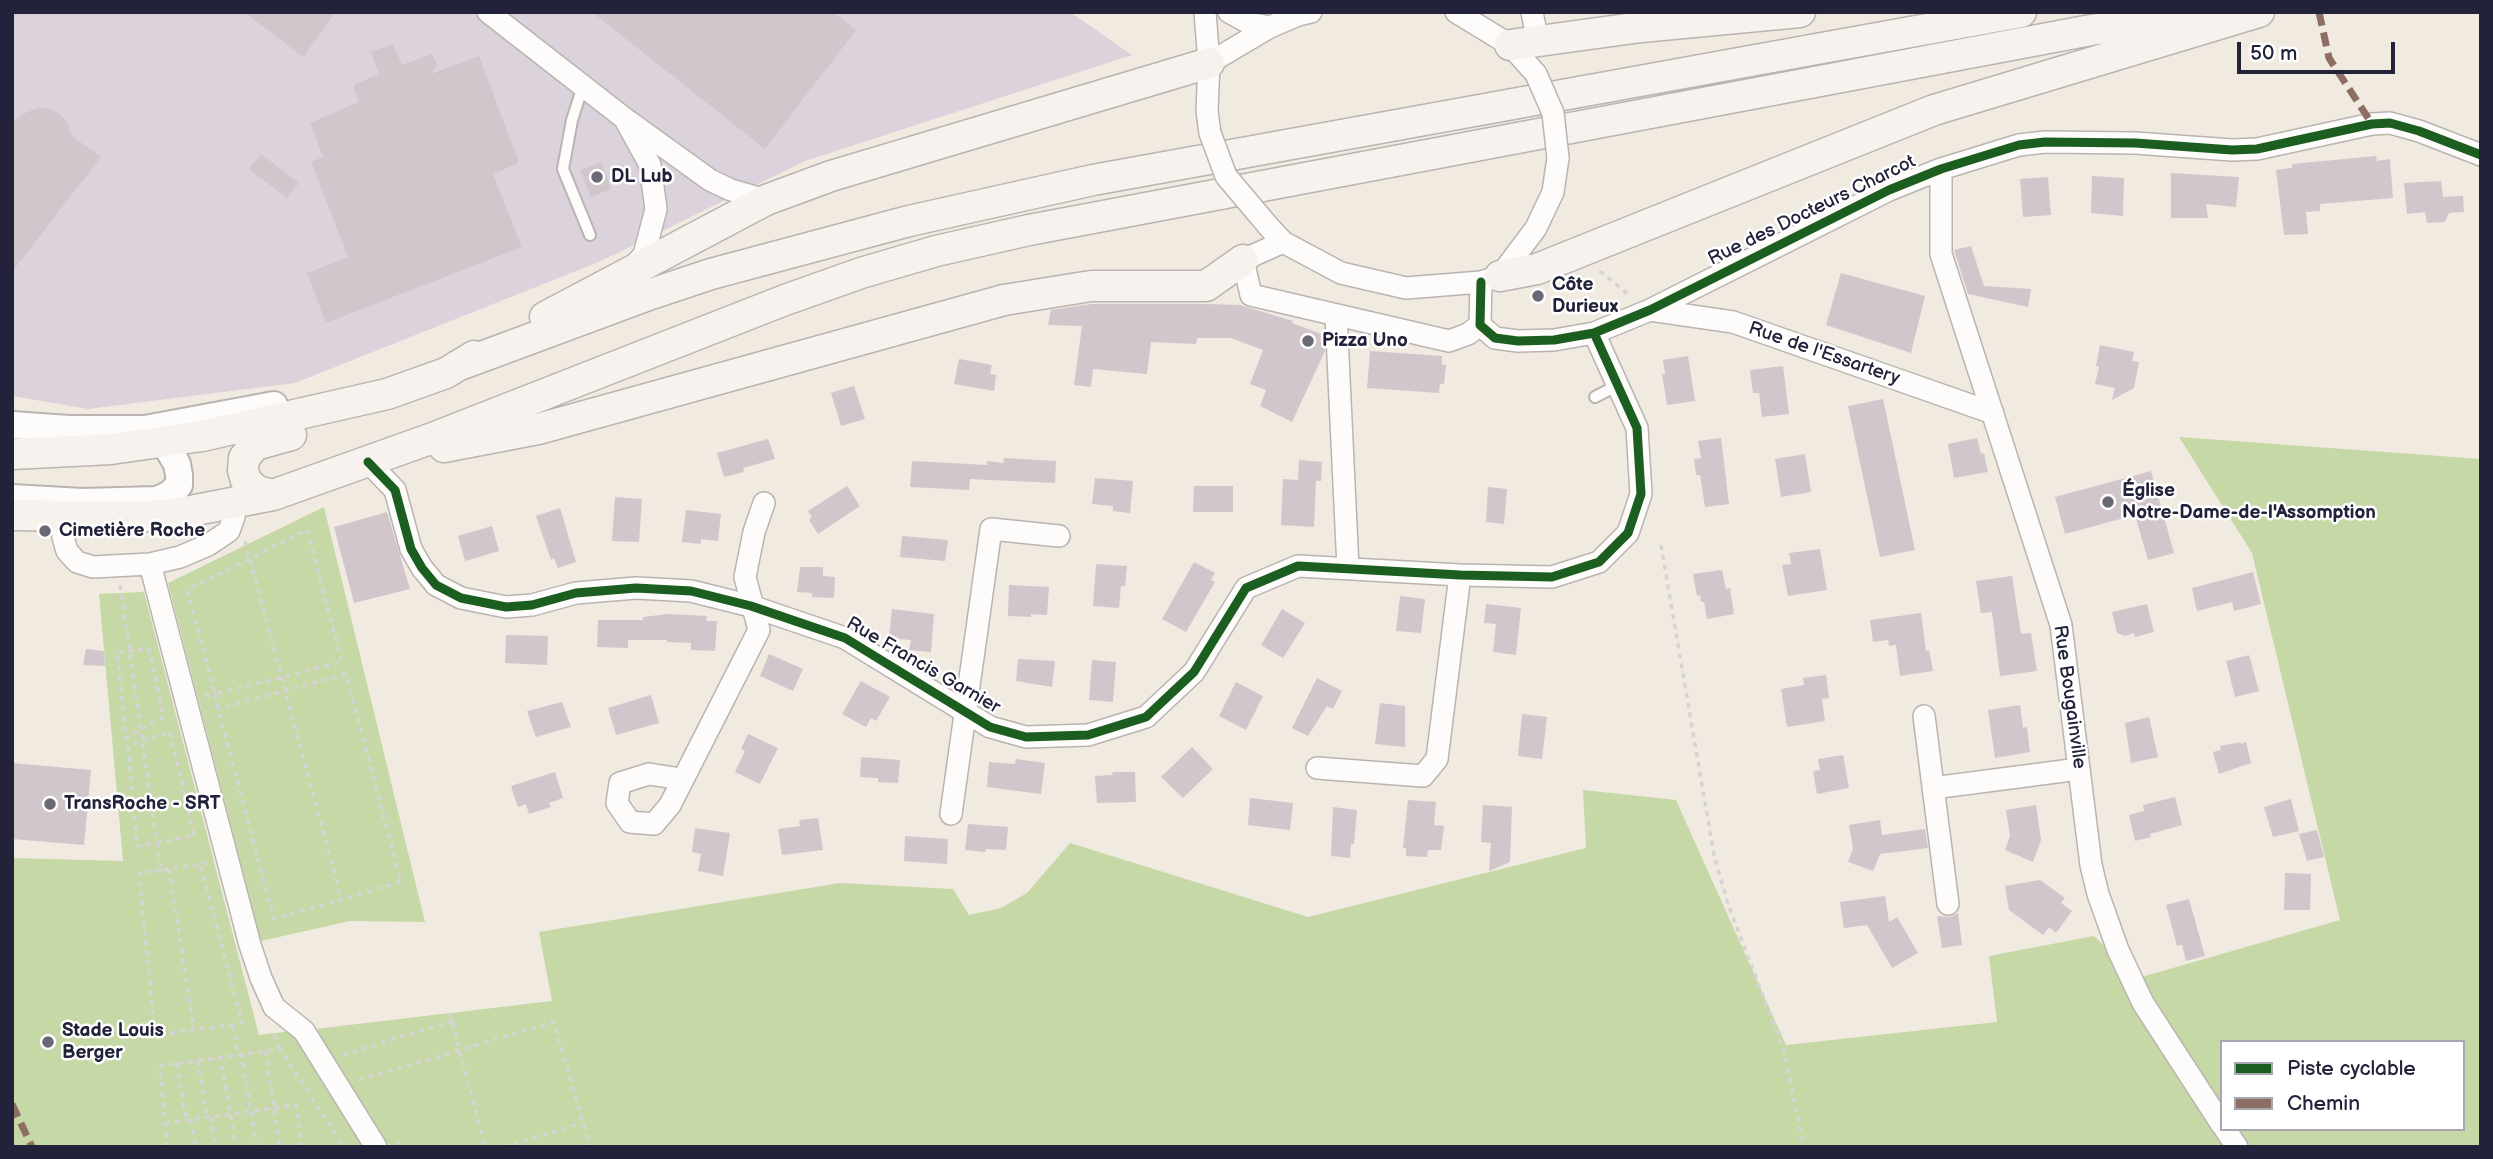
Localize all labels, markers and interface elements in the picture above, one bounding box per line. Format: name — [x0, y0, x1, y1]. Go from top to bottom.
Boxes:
scale bar — [2241, 28, 2398, 72]
text: 50 m — [2250, 41, 2297, 66]
street label: Rue des Docteurs Charcot — [1705, 151, 1919, 271]
place label: DL Lub — [611, 166, 673, 188]
marker: DL Lub — [589, 169, 605, 185]
place label: Côte Durieux — [1552, 274, 1618, 318]
marker: Côte Durieux — [1530, 288, 1546, 304]
street label: Rue de l'Essartery — [1745, 317, 1903, 391]
place label: Pizza Uno — [1322, 330, 1408, 352]
marker: Pizza Uno — [1300, 333, 1316, 349]
place label: Église Notre-Dame-de-l'Assomption — [2122, 480, 2376, 524]
marker: Église Notre-Dame-de-l'Assomption — [2100, 494, 2116, 510]
place label: Cimetière Roche — [59, 520, 205, 542]
marker: Cimetière Roche — [37, 523, 53, 539]
street label: Rue Francis Garnier — [842, 613, 1004, 719]
street label: Rue Bougainville — [2048, 624, 2090, 770]
place label: TransRoche - SRT — [64, 793, 220, 815]
marker: TransRoche - SRT — [42, 796, 58, 812]
place label: Stade Louis Berger — [62, 1020, 164, 1064]
marker: Stade Louis Berger — [40, 1034, 56, 1050]
legend — [2220, 1040, 2465, 1131]
text: Piste cyclable — [2287, 1056, 2416, 1081]
text: Chemin — [2287, 1091, 2360, 1116]

